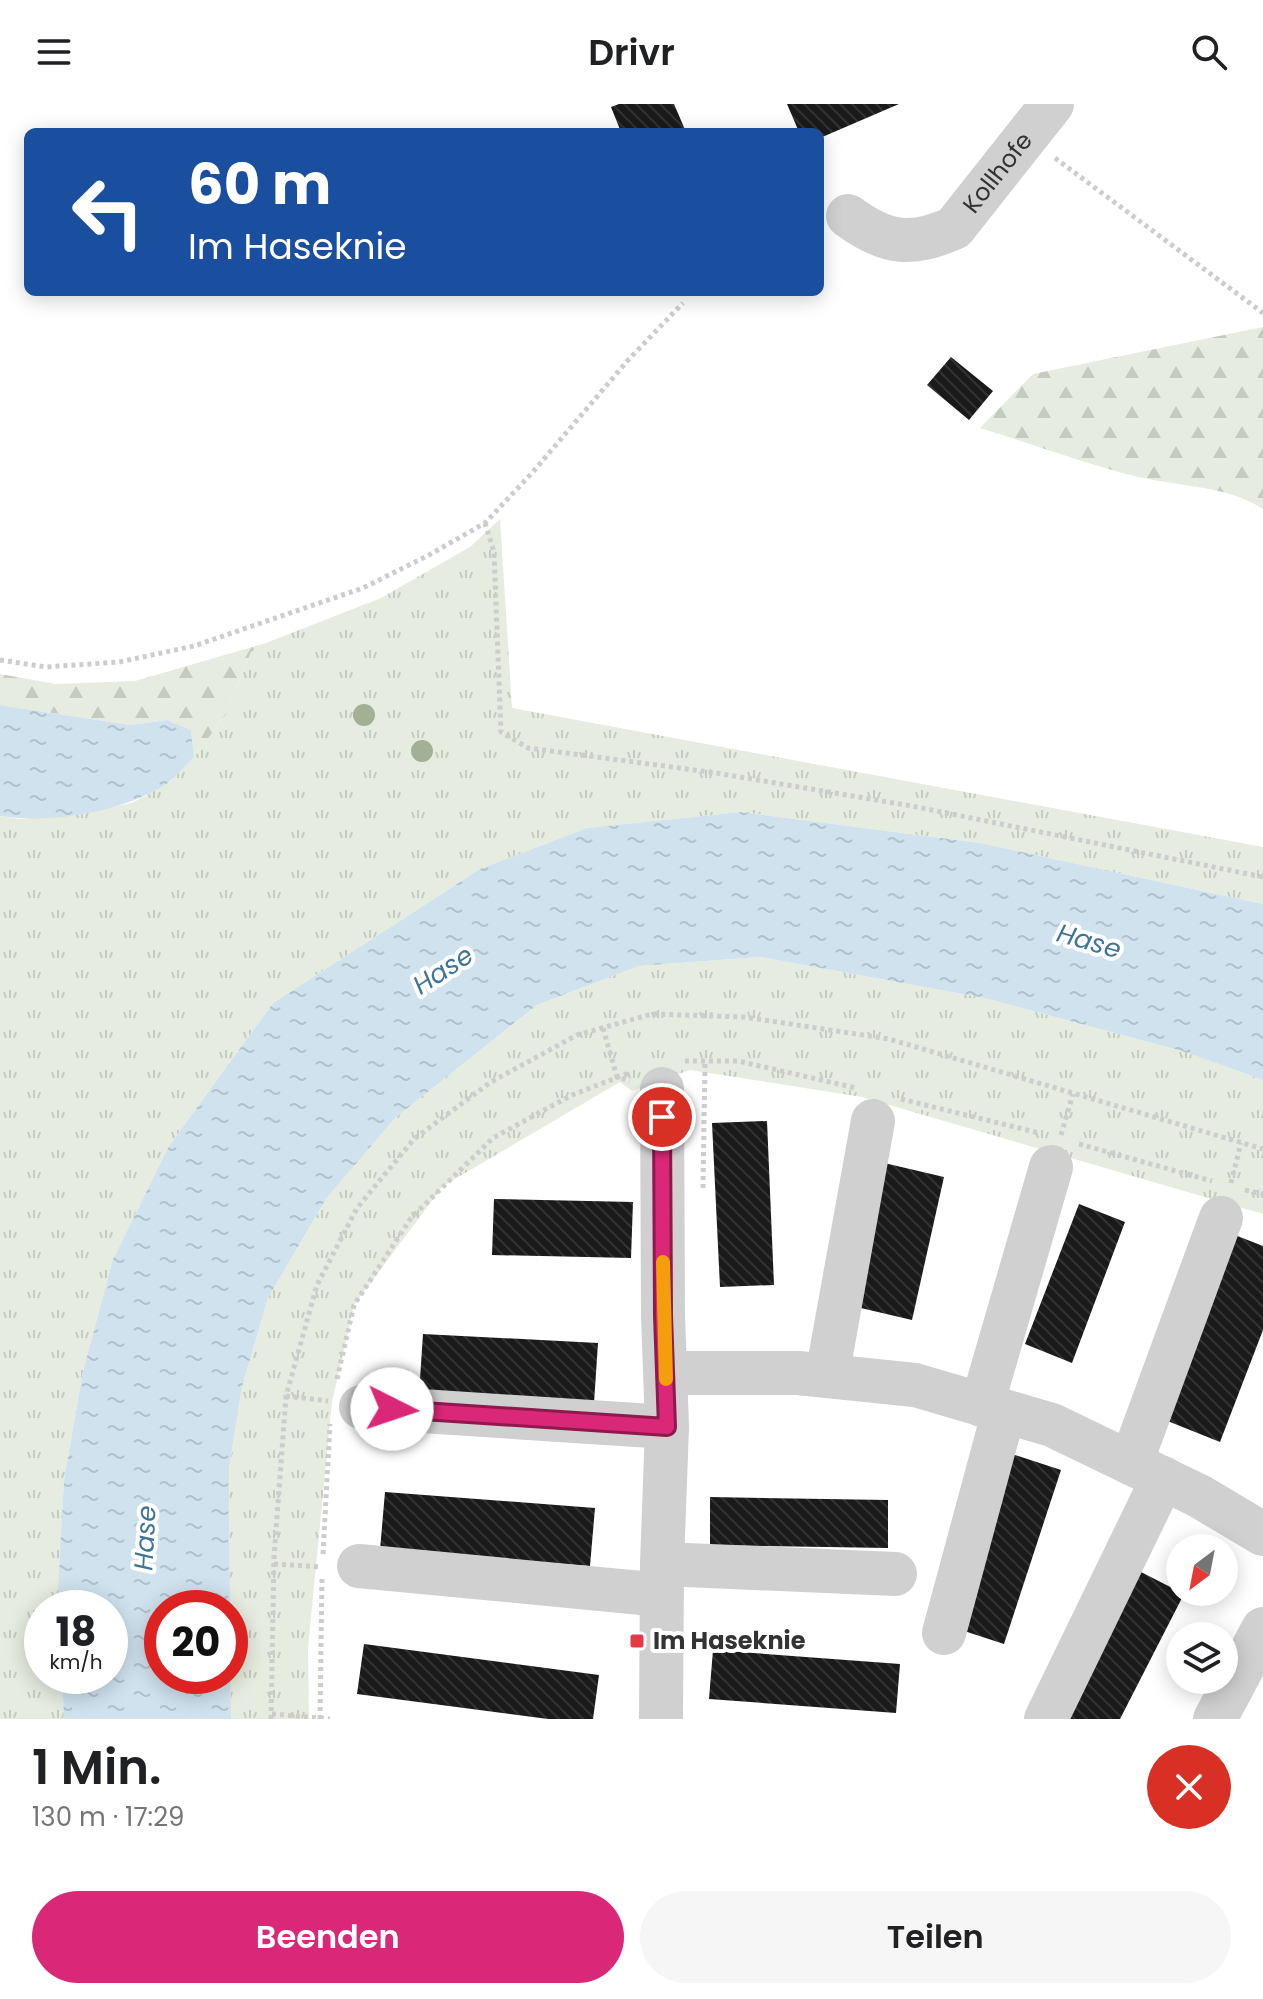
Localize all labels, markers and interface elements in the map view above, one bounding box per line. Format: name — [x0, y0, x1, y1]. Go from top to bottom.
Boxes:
text: Drivr — [588, 27, 675, 78]
icon: menu — [32, 30, 76, 74]
icon: search — [1187, 30, 1231, 74]
street label: Kollhofe — [955, 125, 1040, 220]
text: 60 m — [188, 145, 331, 224]
icon: left — [56, 160, 160, 264]
text: Im Haseknie — [188, 221, 407, 272]
water label: Hase — [1053, 915, 1125, 967]
water label: Hase — [406, 937, 480, 1003]
pin — [628, 1083, 696, 1151]
icon: arrive — [640, 1095, 684, 1139]
position arrow — [350, 1367, 434, 1451]
water label: Hase — [125, 1504, 165, 1572]
north arrow — [1166, 1534, 1238, 1606]
map controls — [1166, 1534, 1238, 1694]
speed limit sign: 20 — [144, 1590, 248, 1694]
text: 18 — [56, 1604, 96, 1660]
button: layers — [1166, 1622, 1238, 1694]
place label: Im Haseknie — [653, 1624, 806, 1657]
marker: Im Haseknie — [628, 1632, 646, 1650]
text: km/h — [49, 1648, 103, 1676]
text: 1 Min. — [32, 1734, 162, 1801]
button: close — [1147, 1745, 1231, 1829]
text: 130 m · 17:29 — [32, 1799, 184, 1835]
button: Beenden — [32, 1891, 624, 1983]
button: Teilen — [640, 1891, 1231, 1983]

